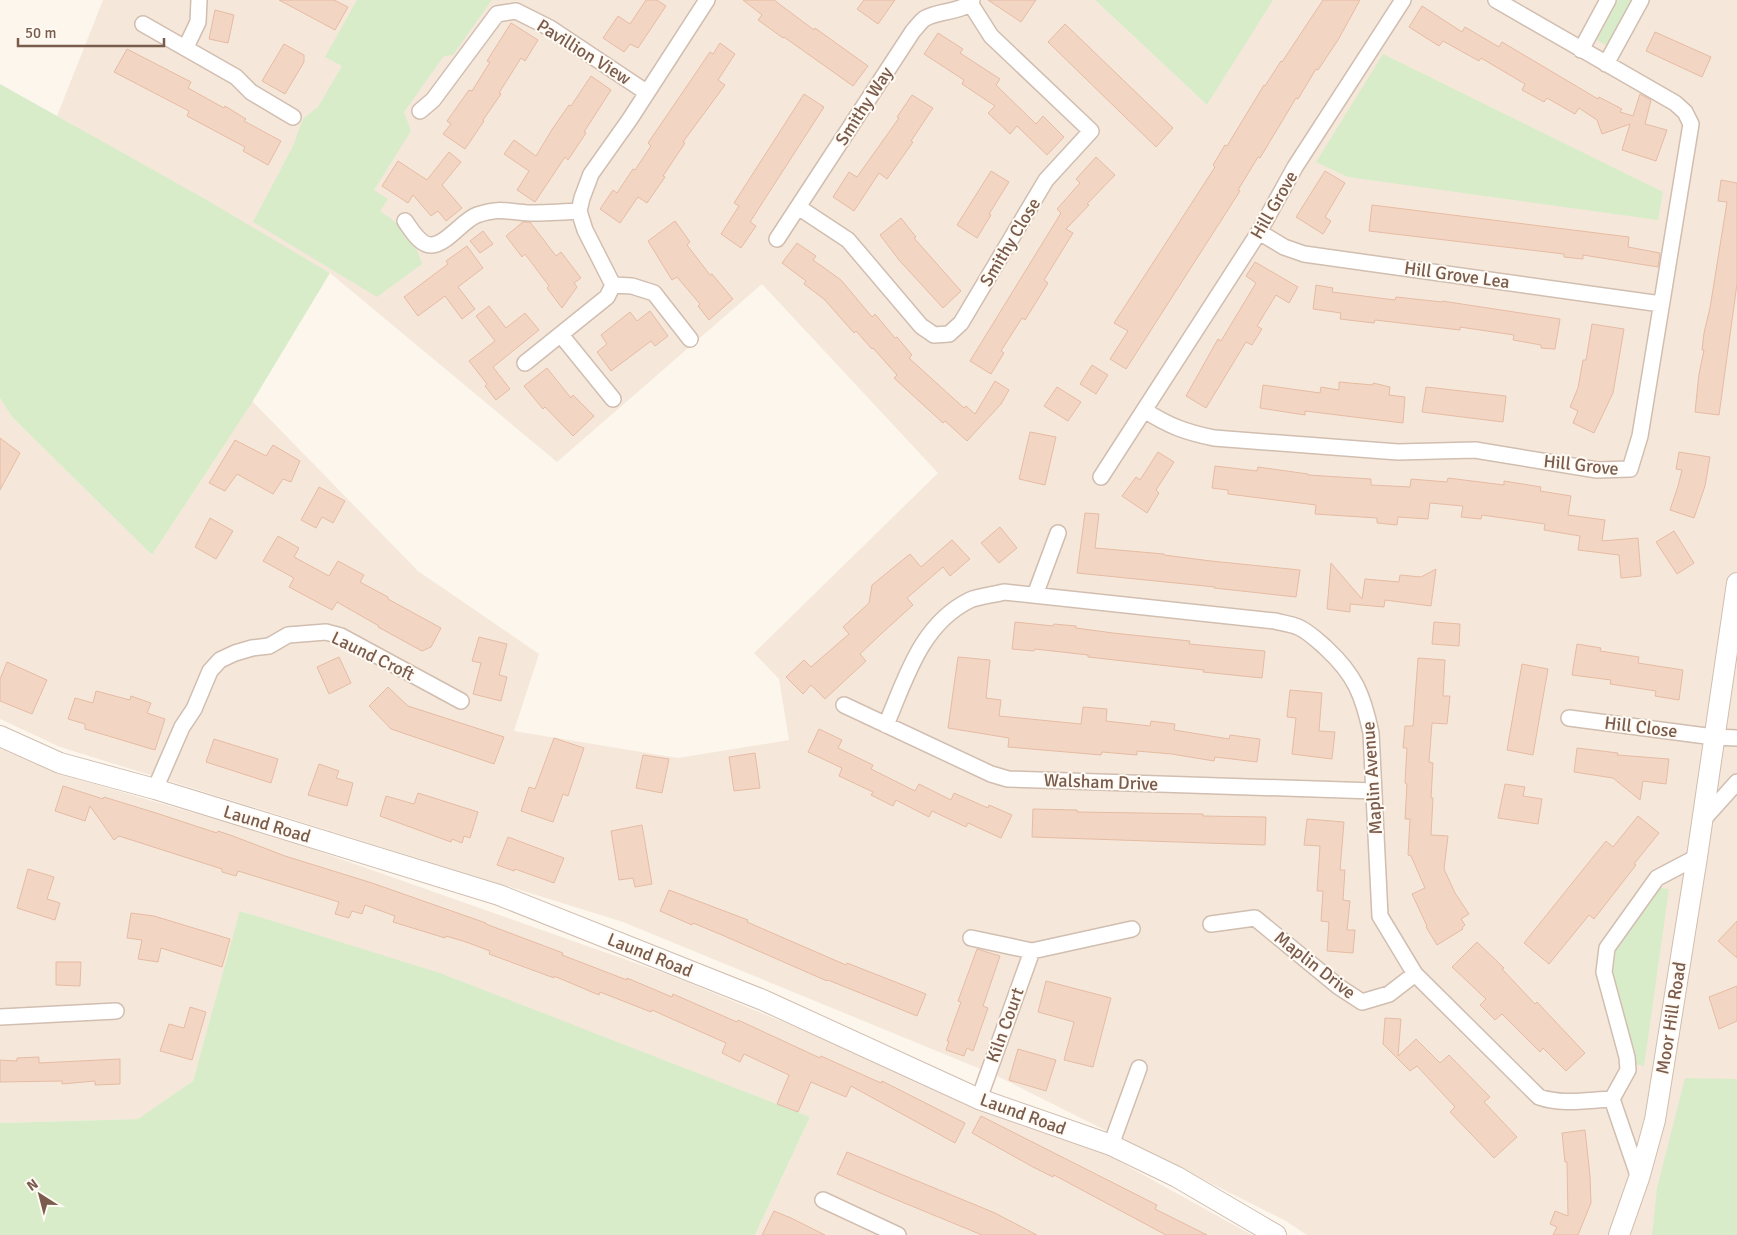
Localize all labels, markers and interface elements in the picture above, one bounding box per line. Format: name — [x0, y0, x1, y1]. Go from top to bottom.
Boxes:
street label: Pavillion View — [533, 14, 635, 90]
scale bar — [18, 15, 164, 47]
text: 50 m — [25, 24, 56, 42]
street label: Smithy Way — [830, 62, 898, 149]
street label: Hill Grove — [1246, 167, 1302, 243]
street label: Smithy Close — [975, 194, 1045, 290]
street label: Hill Grove Lea — [1403, 257, 1511, 293]
street label: Hill Grove — [1542, 450, 1620, 480]
street label: Laund Croft — [328, 626, 418, 686]
street label: Hill Close — [1603, 712, 1679, 742]
street label: Maplin Avenue — [1357, 721, 1387, 835]
street label: Walsham Drive — [1043, 769, 1159, 795]
street label: Laund Road — [221, 800, 313, 848]
street label: Maplin Drive — [1270, 926, 1360, 1004]
street label: Laund Road — [604, 928, 696, 982]
street label: Moor Hill Road — [1651, 960, 1691, 1076]
street label: Kiln Court — [981, 985, 1029, 1065]
street label: Laund Road — [977, 1088, 1069, 1140]
north arrow — [15, 1170, 65, 1220]
text: N — [24, 1175, 42, 1195]

